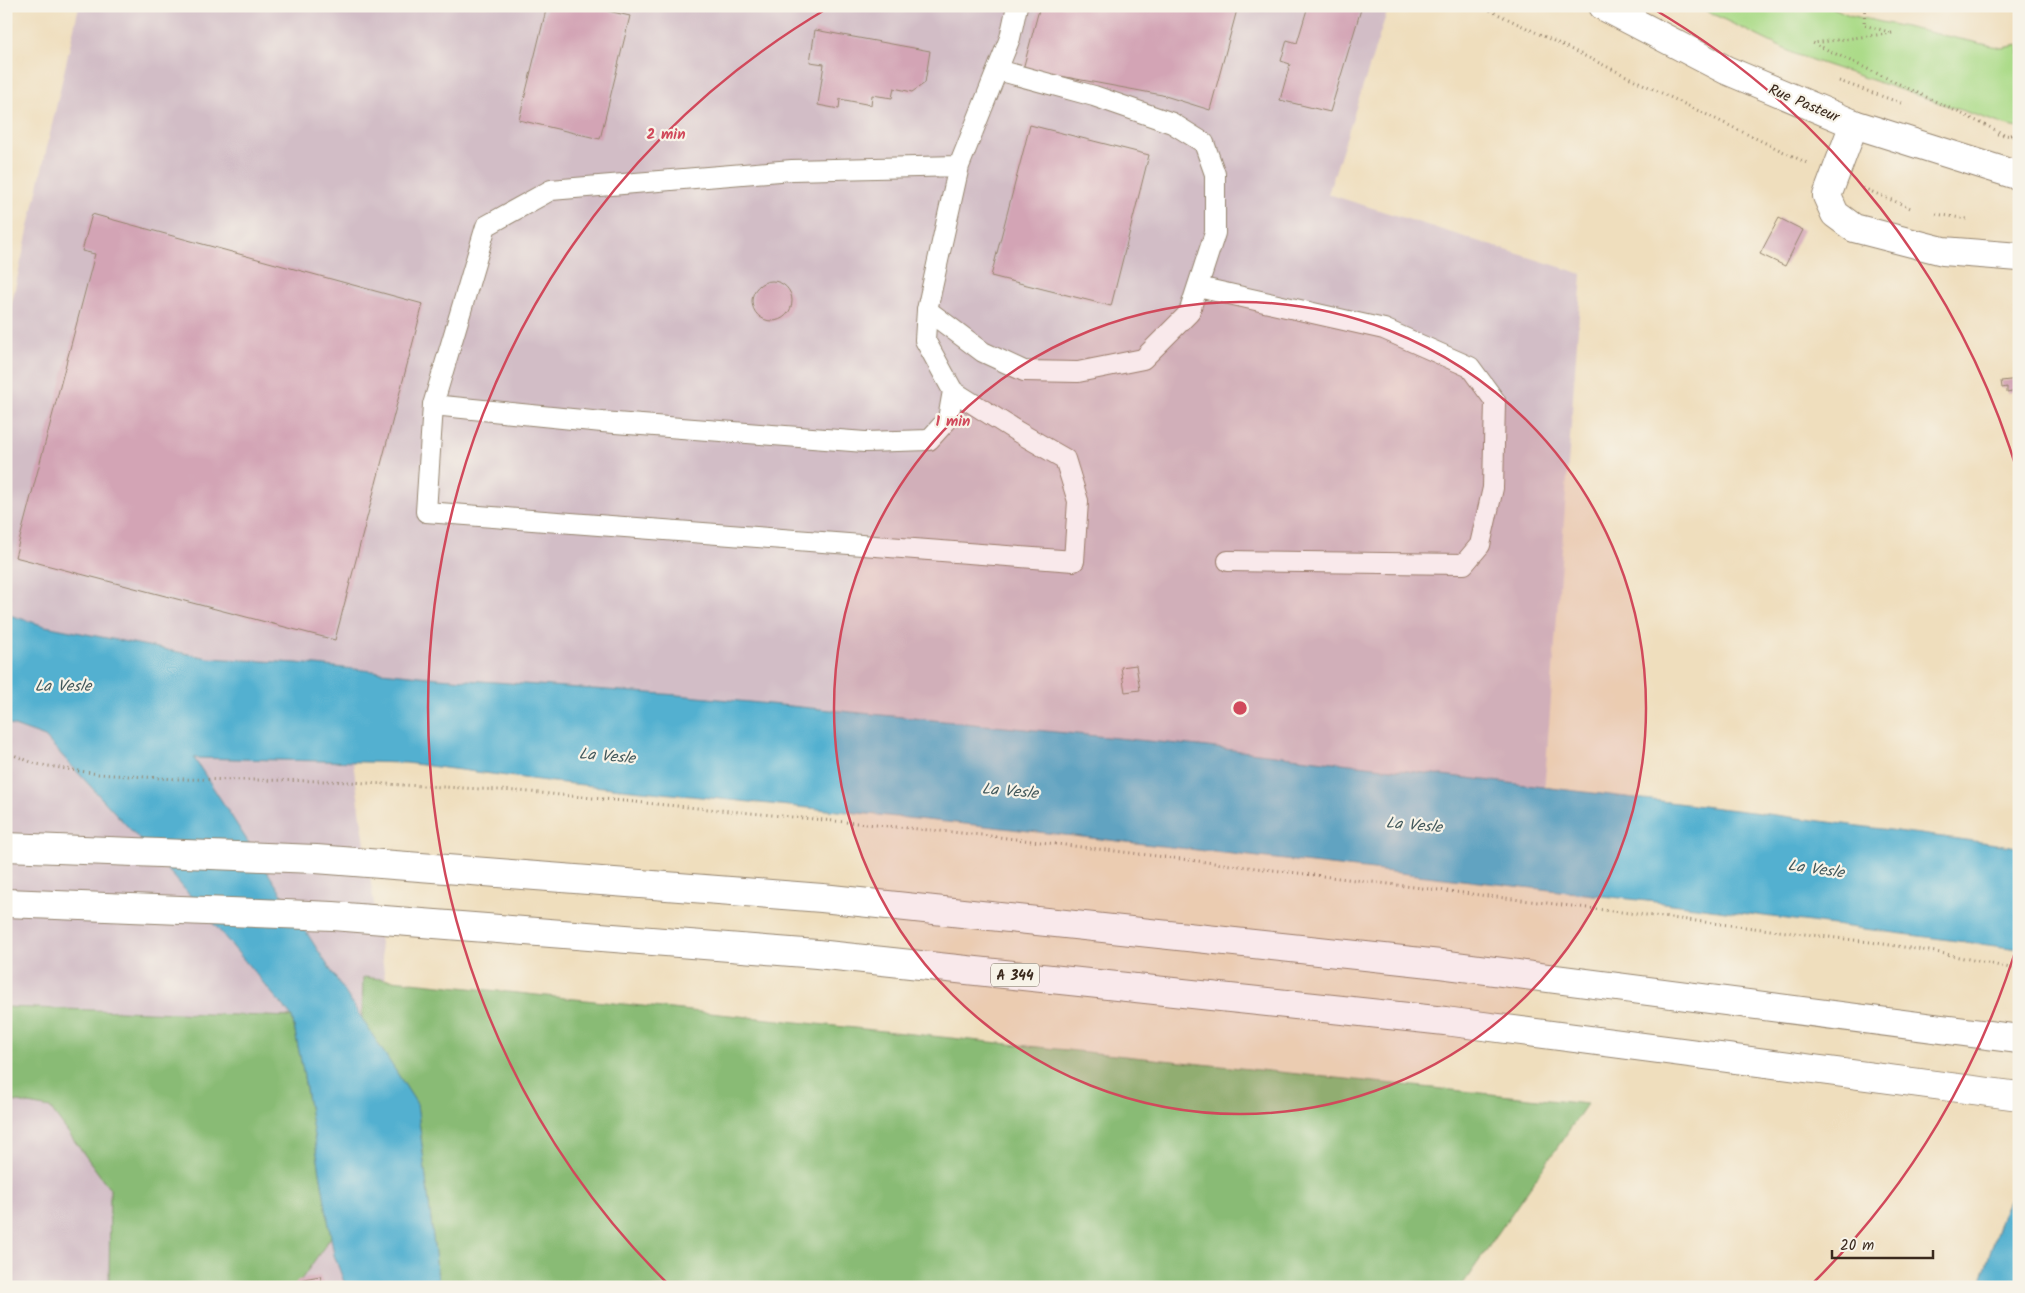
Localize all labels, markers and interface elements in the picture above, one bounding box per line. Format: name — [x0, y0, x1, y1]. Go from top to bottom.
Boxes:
street label: Rue Pasteur — [1764, 78, 1844, 130]
text: 2 min — [646, 123, 686, 147]
text: 1 min — [936, 410, 970, 434]
water label: La Vesle — [35, 674, 93, 699]
centre of rings — [1231, 699, 1249, 717]
water label: La Vesle — [578, 742, 638, 772]
water label: La Vesle — [981, 777, 1041, 807]
water label: La Vesle — [1385, 811, 1445, 841]
water label: La Vesle — [1786, 853, 1847, 886]
road number: A 344 — [991, 964, 1039, 986]
scale bar — [1832, 1228, 1934, 1260]
text: 20 m — [1840, 1234, 1874, 1258]

